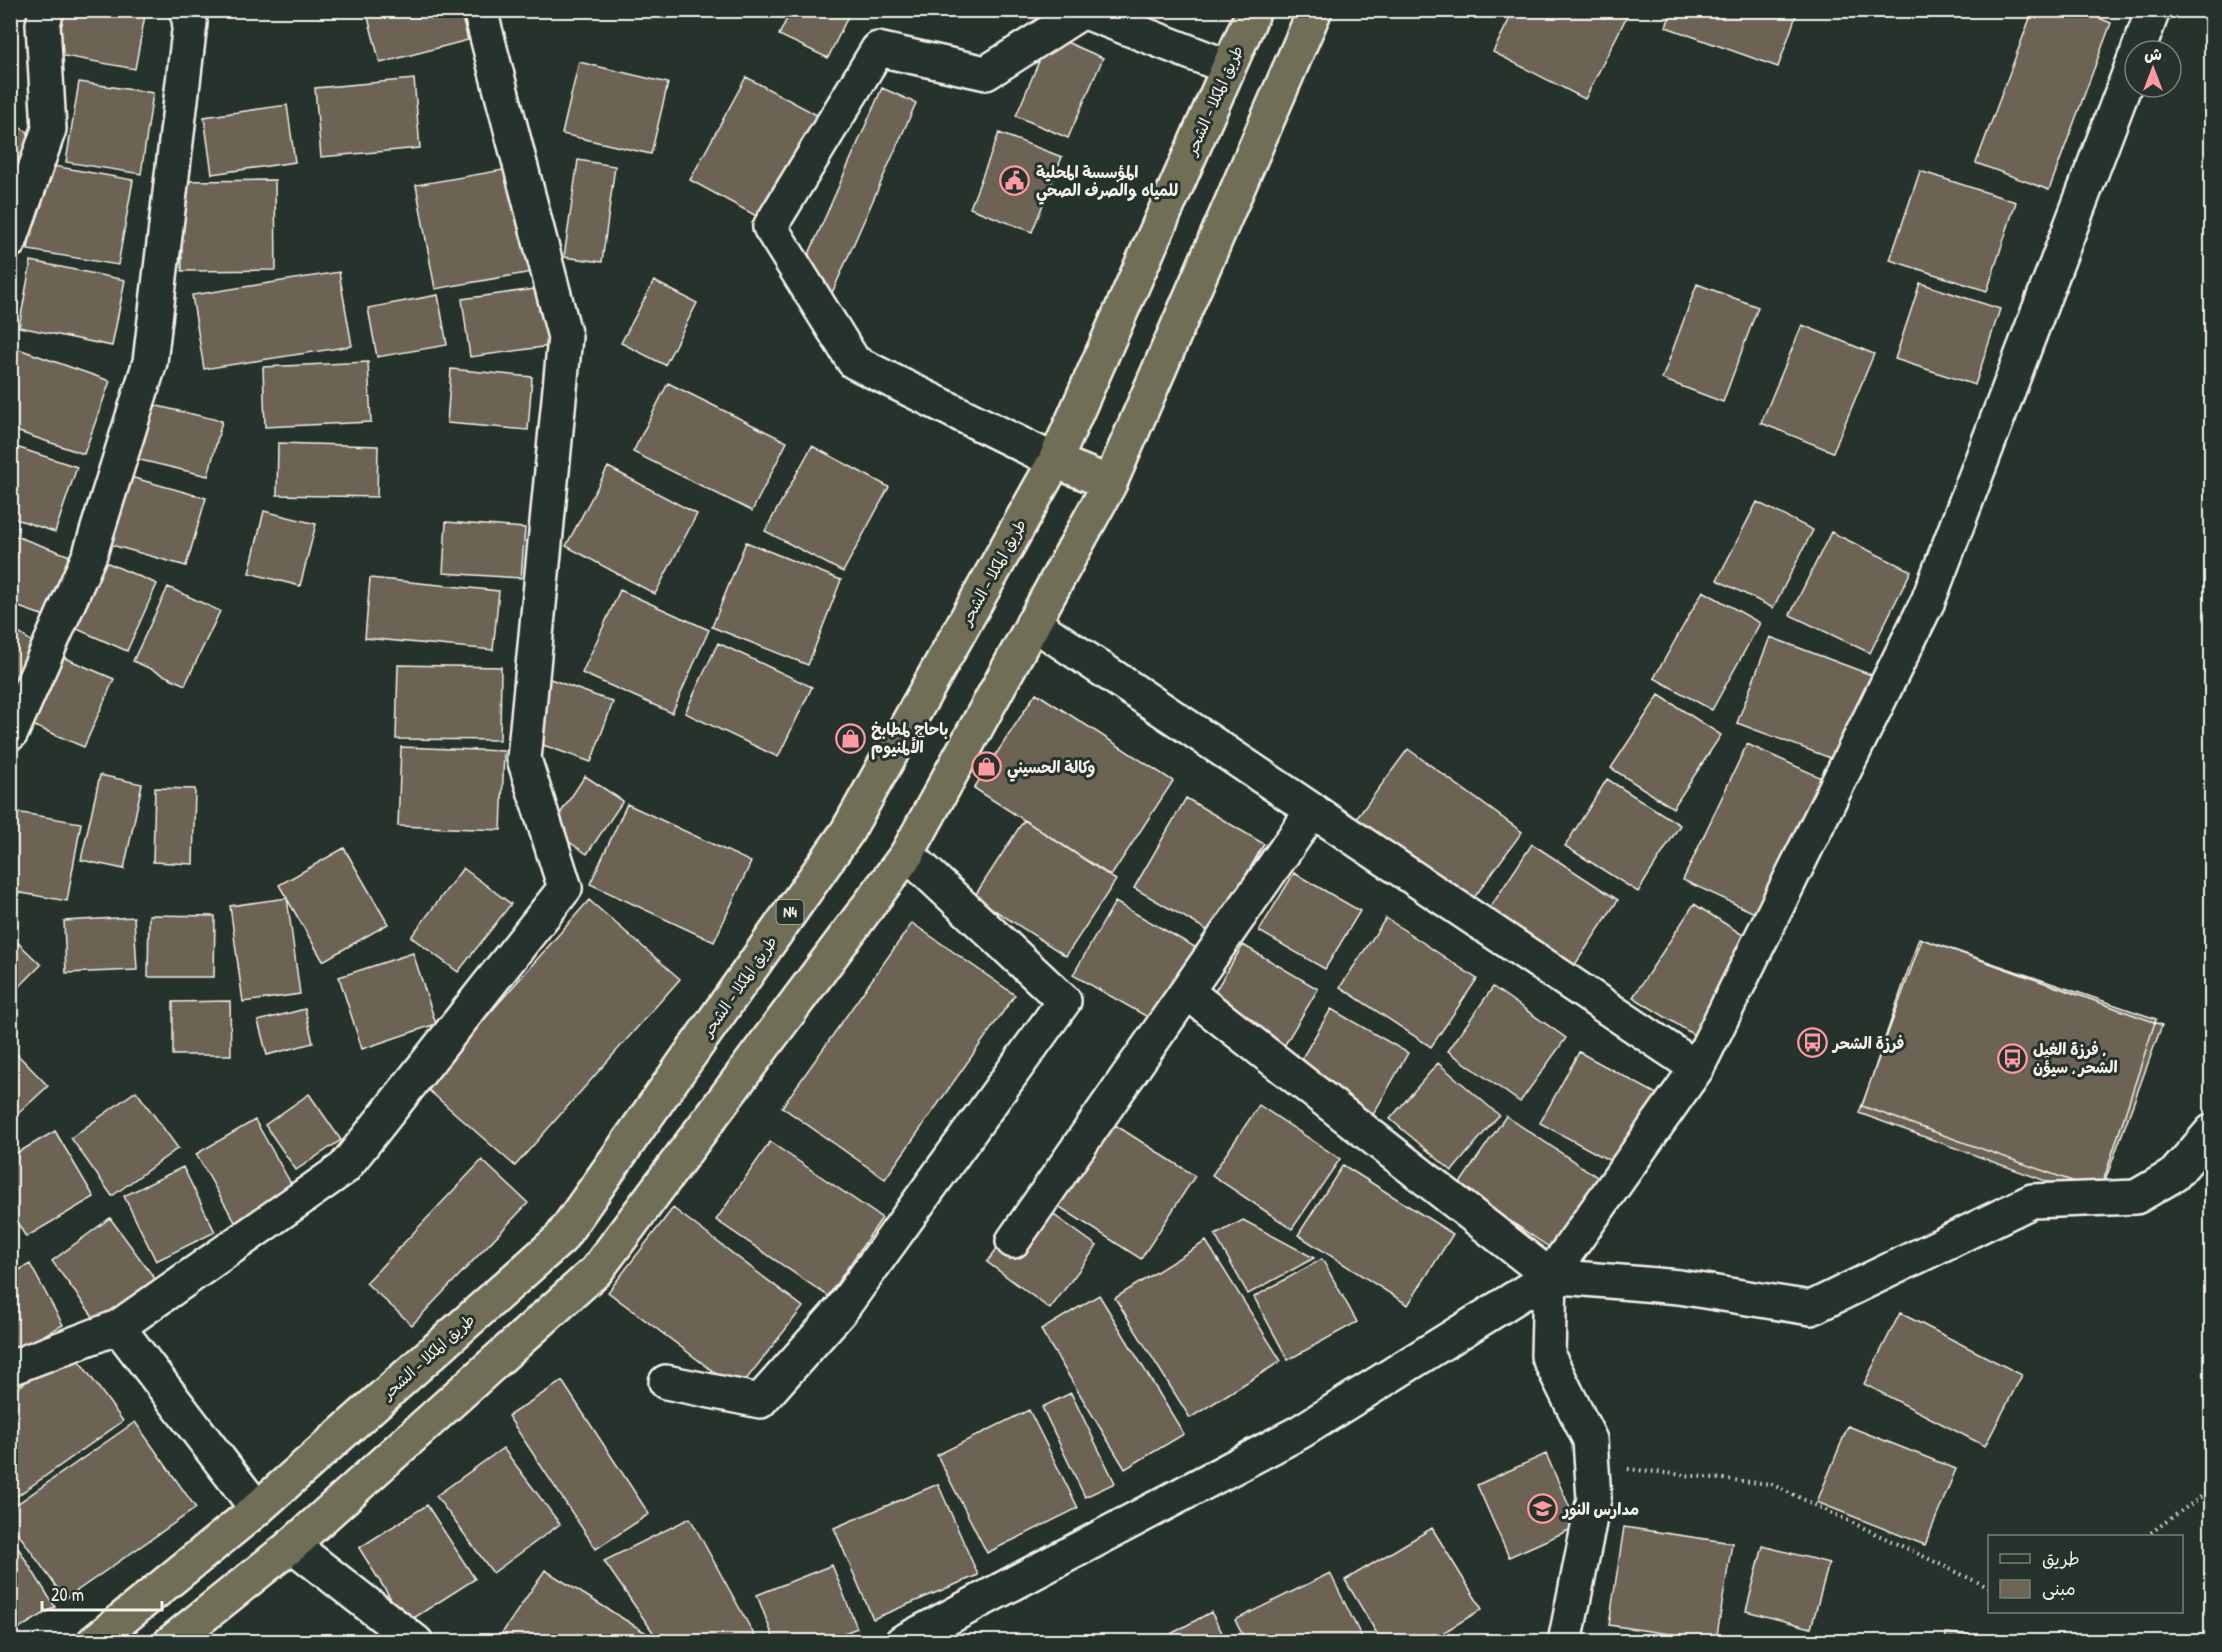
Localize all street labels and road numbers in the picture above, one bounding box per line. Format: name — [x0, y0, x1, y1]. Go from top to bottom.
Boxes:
street label: طريق المكلا - الشحر — [1179, 42, 1248, 160]
street label: طريق المكلا - الشحر — [954, 515, 1031, 631]
road number: N4 — [776, 900, 804, 924]
street label: طريق المكلا - الشحر — [695, 931, 782, 1042]
street label: طريق المكلا - الشحر — [375, 1308, 479, 1405]

